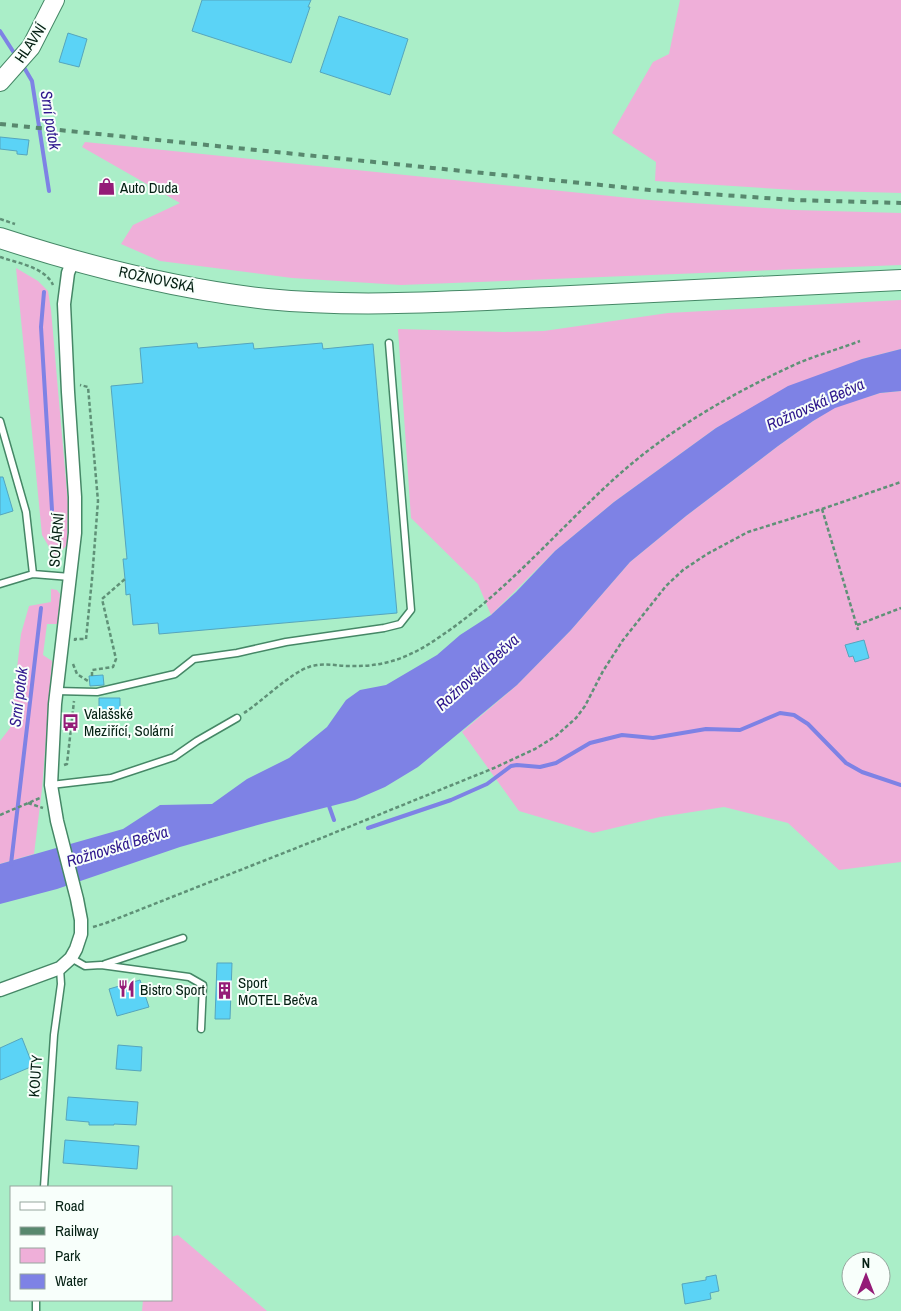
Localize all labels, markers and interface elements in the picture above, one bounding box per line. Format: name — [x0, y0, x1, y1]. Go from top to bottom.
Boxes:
street label: HLAVNÍ — [9, 19, 51, 67]
water label: Srní potok — [35, 89, 67, 152]
shop icon: Auto Duda — [96, 177, 116, 197]
place label: Auto Duda — [119, 177, 178, 198]
street label: ROŽNOVSKÁ — [117, 261, 198, 297]
water label: Rožnovská Bečva — [763, 373, 867, 435]
street label: SOLÁRNÍ — [43, 512, 69, 568]
water label: Rožnovská Bečva — [431, 629, 523, 715]
water label: Srní potok — [3, 666, 33, 728]
place label: Valašské Meziřící, Solární — [84, 703, 174, 741]
bus stop icon: Valašské Meziřící, Solární — [60, 712, 80, 732]
water label: Rožnovská Bečva — [64, 820, 170, 872]
place label: Sport MOTEL Bečva — [238, 972, 318, 1010]
restaurant icon: Bistro Sport — [116, 979, 136, 999]
place label: Bistro Sport — [140, 979, 206, 1000]
building icon: Sport MOTEL Bečva — [214, 981, 234, 1001]
street label: KOUTY — [23, 1053, 47, 1098]
legend — [10, 1186, 172, 1301]
text: Road — [55, 1195, 84, 1216]
text: Railway — [55, 1220, 100, 1241]
text: Park — [55, 1245, 81, 1266]
north arrow — [841, 1251, 891, 1301]
text: N — [862, 1254, 870, 1272]
text: Water — [55, 1270, 87, 1291]

